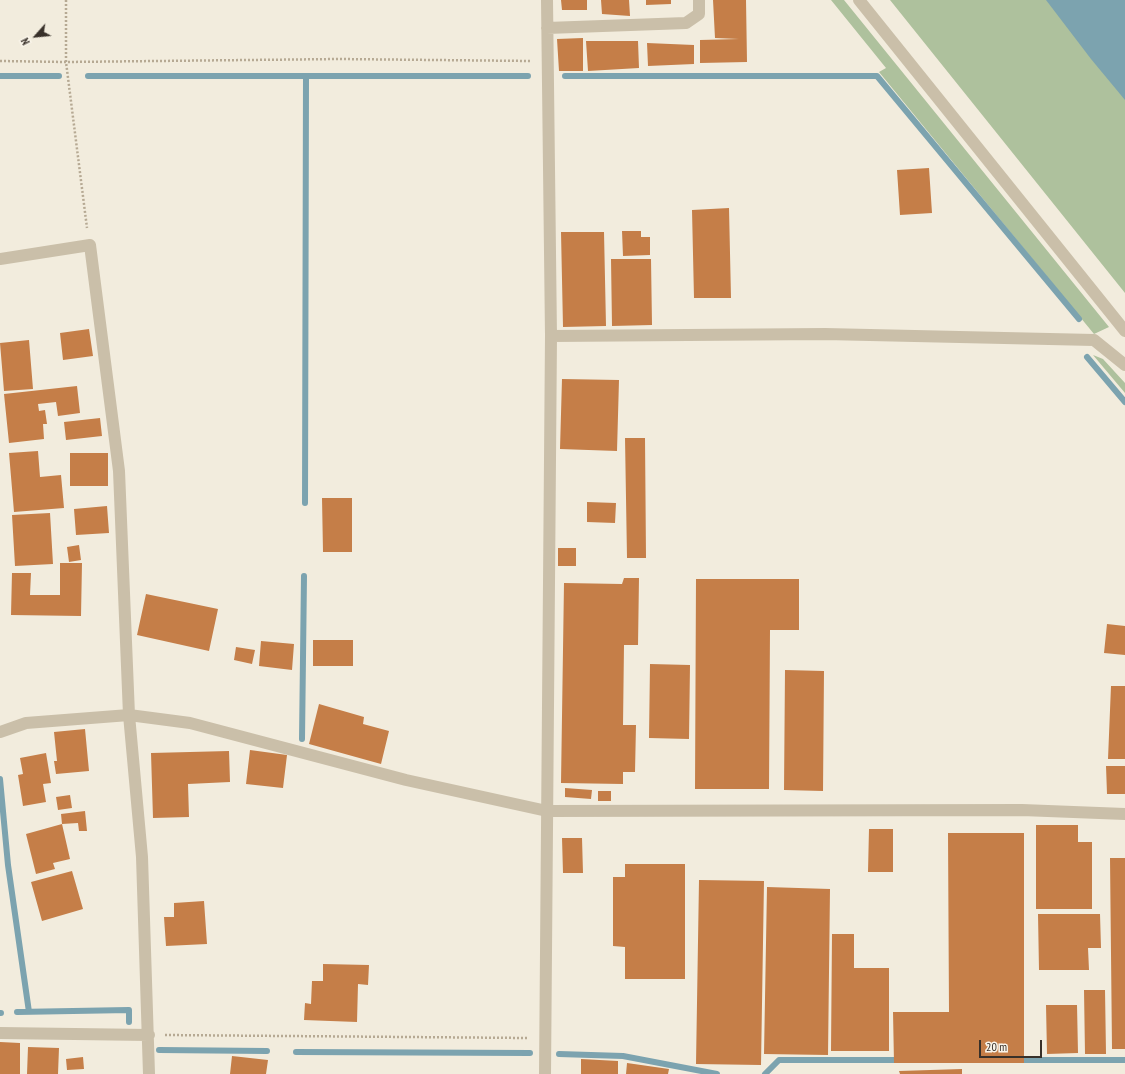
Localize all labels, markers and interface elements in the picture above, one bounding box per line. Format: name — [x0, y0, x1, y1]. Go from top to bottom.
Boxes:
north arrow — [16, 16, 56, 56]
text: N — [18, 36, 33, 47]
scale bar — [981, 1032, 1044, 1058]
text: 20 m — [986, 1039, 1007, 1054]

